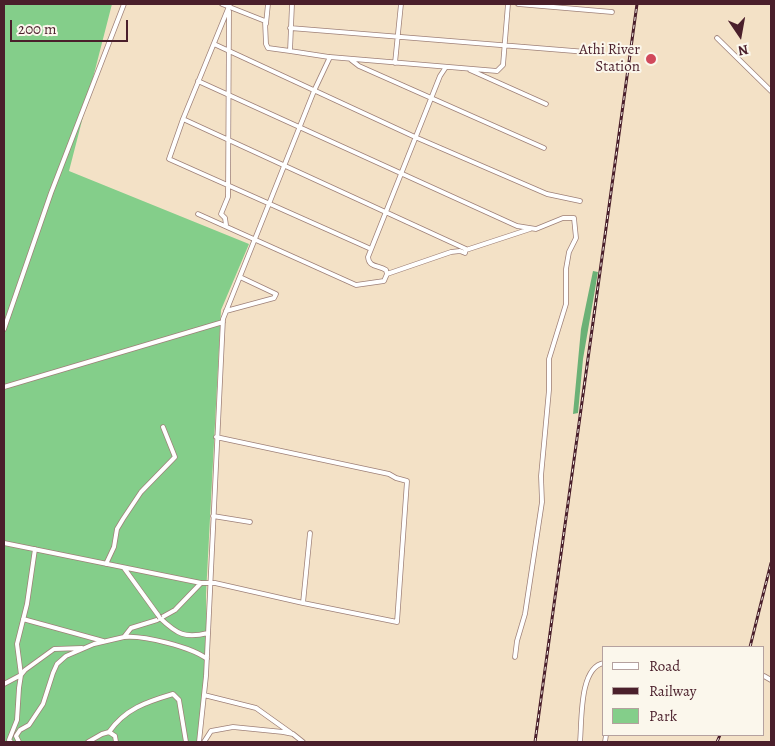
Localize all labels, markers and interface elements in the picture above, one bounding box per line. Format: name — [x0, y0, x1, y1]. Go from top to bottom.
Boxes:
scale bar — [12, 10, 130, 42]
north arrow — [715, 10, 765, 60]
text: 200 m — [18, 19, 57, 39]
text: N — [736, 40, 750, 61]
place label: Athi River Station — [579, 41, 640, 76]
marker: Athi River Station — [644, 52, 658, 66]
legend — [602, 646, 765, 736]
text: Road — [649, 656, 680, 676]
text: Railway — [649, 681, 696, 701]
text: Park — [649, 706, 677, 726]

